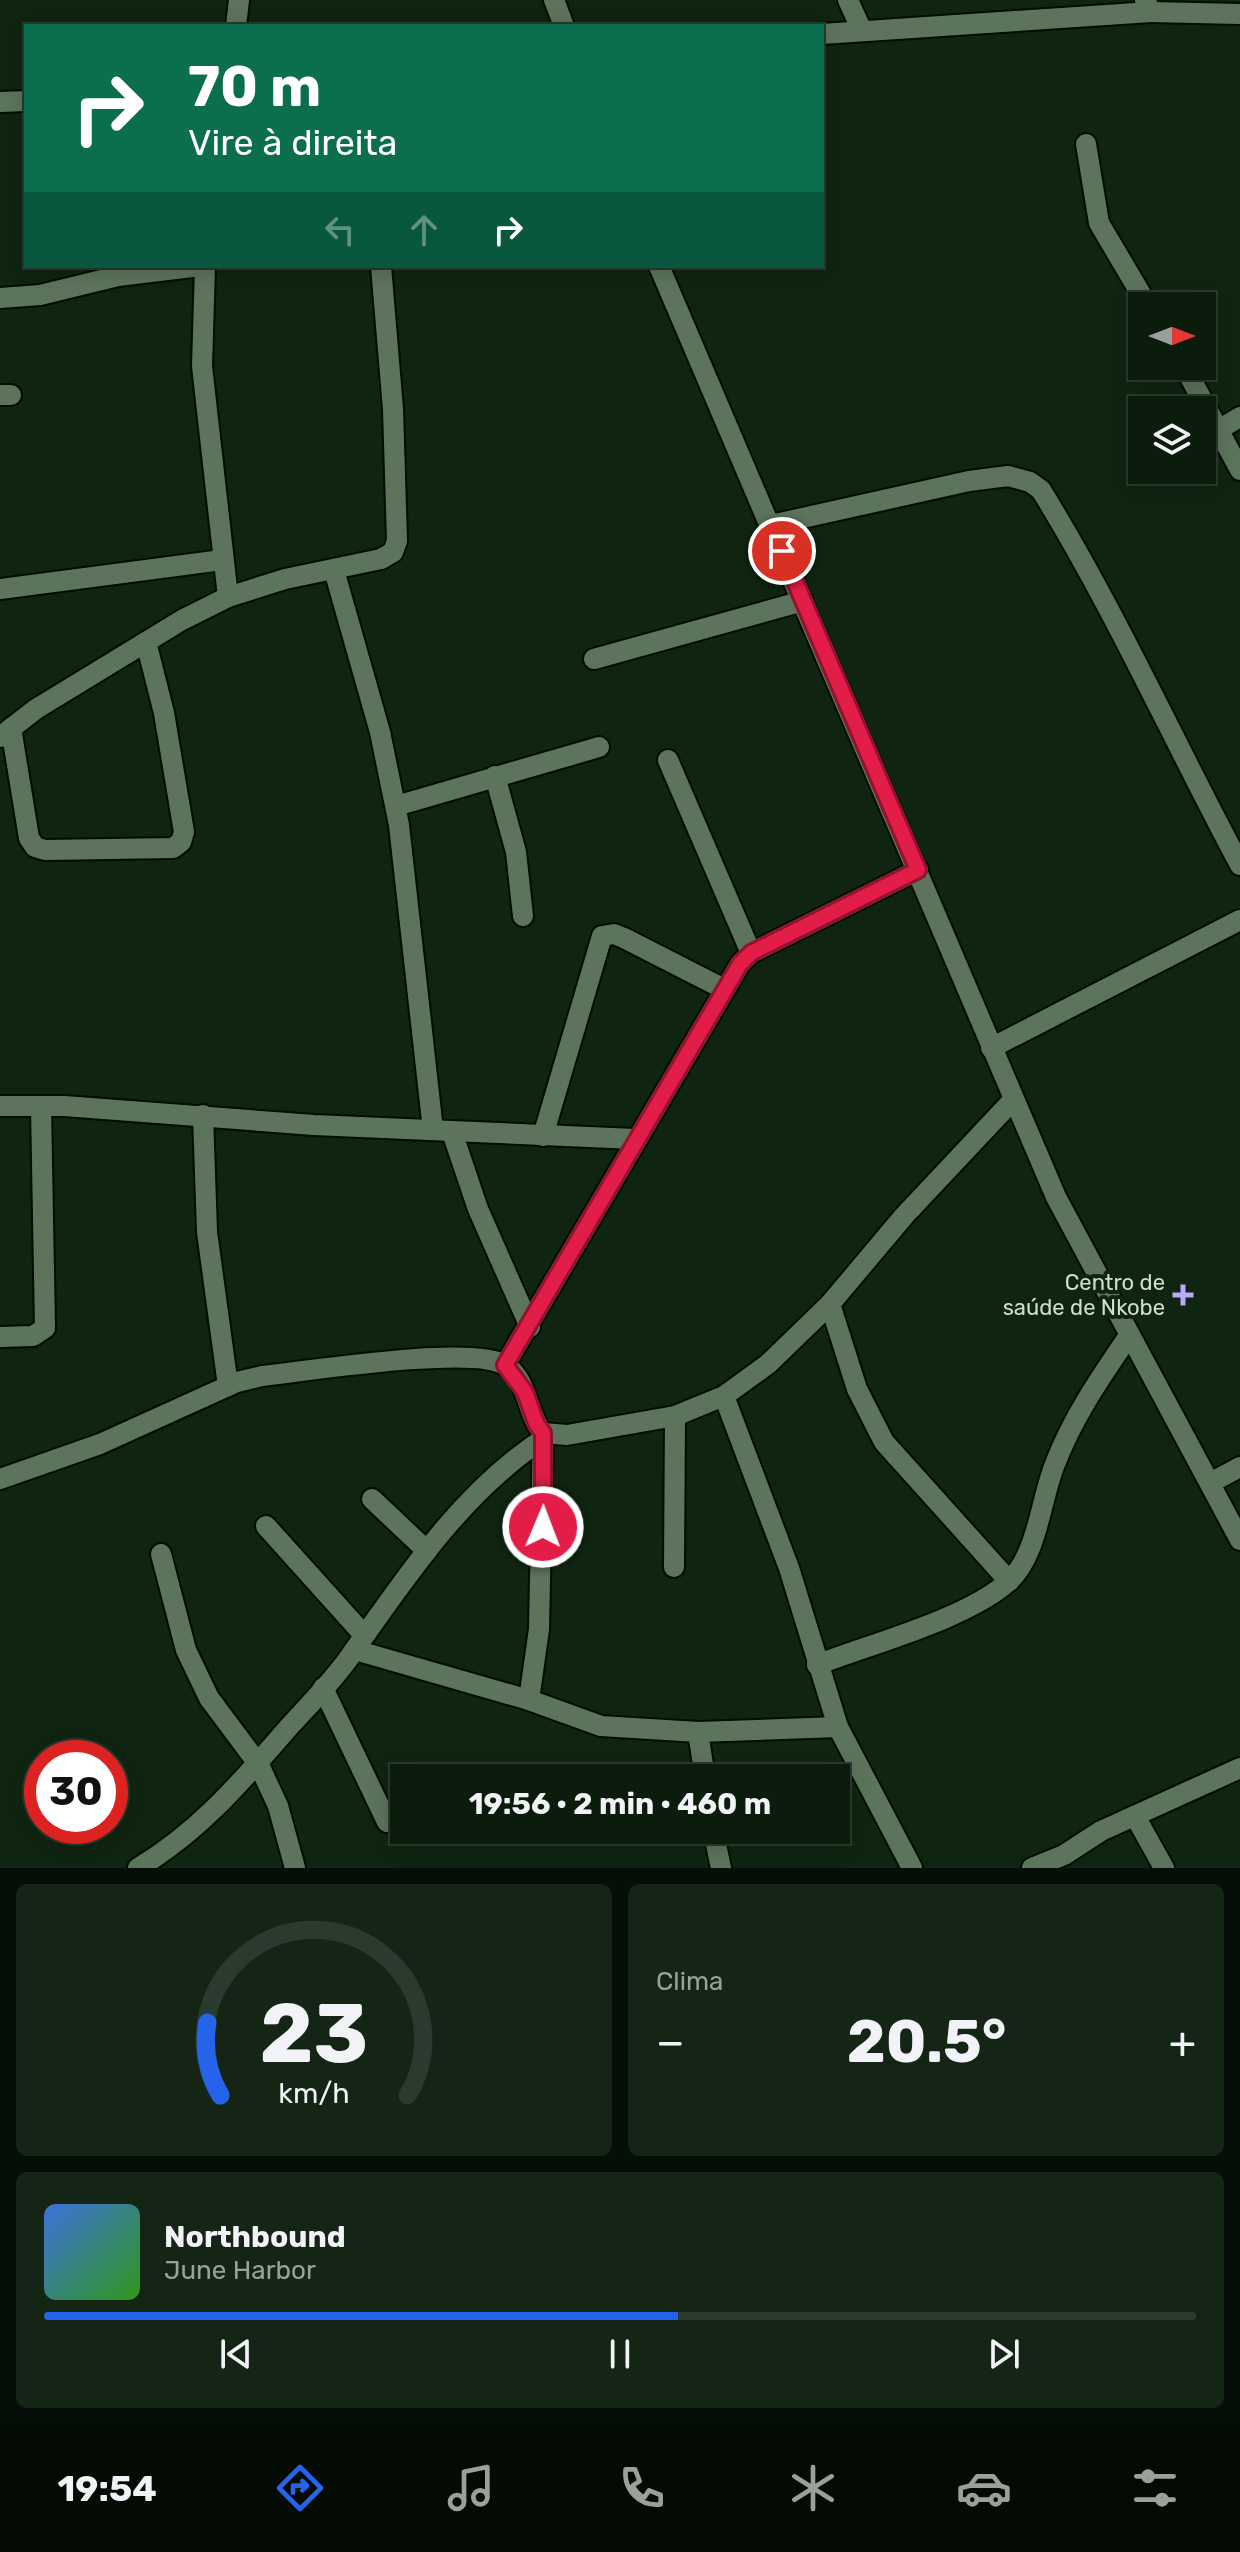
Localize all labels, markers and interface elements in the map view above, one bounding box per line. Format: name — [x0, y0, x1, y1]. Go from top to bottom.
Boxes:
text: 70 m — [188, 54, 321, 120]
icon: right — [56, 56, 160, 160]
text: Vire à direita — [188, 121, 397, 164]
icon: left — [318, 208, 362, 252]
icon: ahead — [402, 208, 446, 252]
icon: right — [486, 208, 530, 252]
north arrow — [1128, 292, 1216, 380]
map controls — [1128, 292, 1216, 484]
button: layers — [1128, 396, 1216, 484]
pin — [748, 517, 816, 585]
icon: arrive — [760, 529, 804, 573]
place label: Centro de saúde de Nkobe — [1003, 1269, 1165, 1321]
marker: Centro de saúde de Nkobe — [1172, 1284, 1194, 1306]
position arrow — [501, 1485, 585, 1569]
speed limit sign: 30 — [24, 1740, 128, 1844]
text: 19:56 · 2 min · 460 m — [469, 1786, 771, 1822]
text: Clima — [656, 1966, 723, 1997]
text: 23 — [260, 1984, 368, 2083]
text: 20.5° — [847, 2006, 1007, 2077]
text: − — [656, 2016, 685, 2068]
text: + — [1169, 2016, 1196, 2068]
text: km/h — [278, 2076, 350, 2110]
text: Northbound — [164, 2219, 346, 2255]
text: June Harbor — [164, 2255, 316, 2286]
icon: previous — [214, 2332, 258, 2376]
icon: pause — [598, 2332, 642, 2376]
icon: next — [982, 2332, 1026, 2376]
icon: directions — [272, 2460, 328, 2516]
icon: music — [443, 2460, 499, 2516]
icon: phone — [614, 2460, 670, 2516]
icon: climate — [785, 2460, 841, 2516]
icon: car — [956, 2460, 1012, 2516]
icon: filters — [1127, 2460, 1183, 2516]
text: 19:54 — [57, 2467, 157, 2510]

